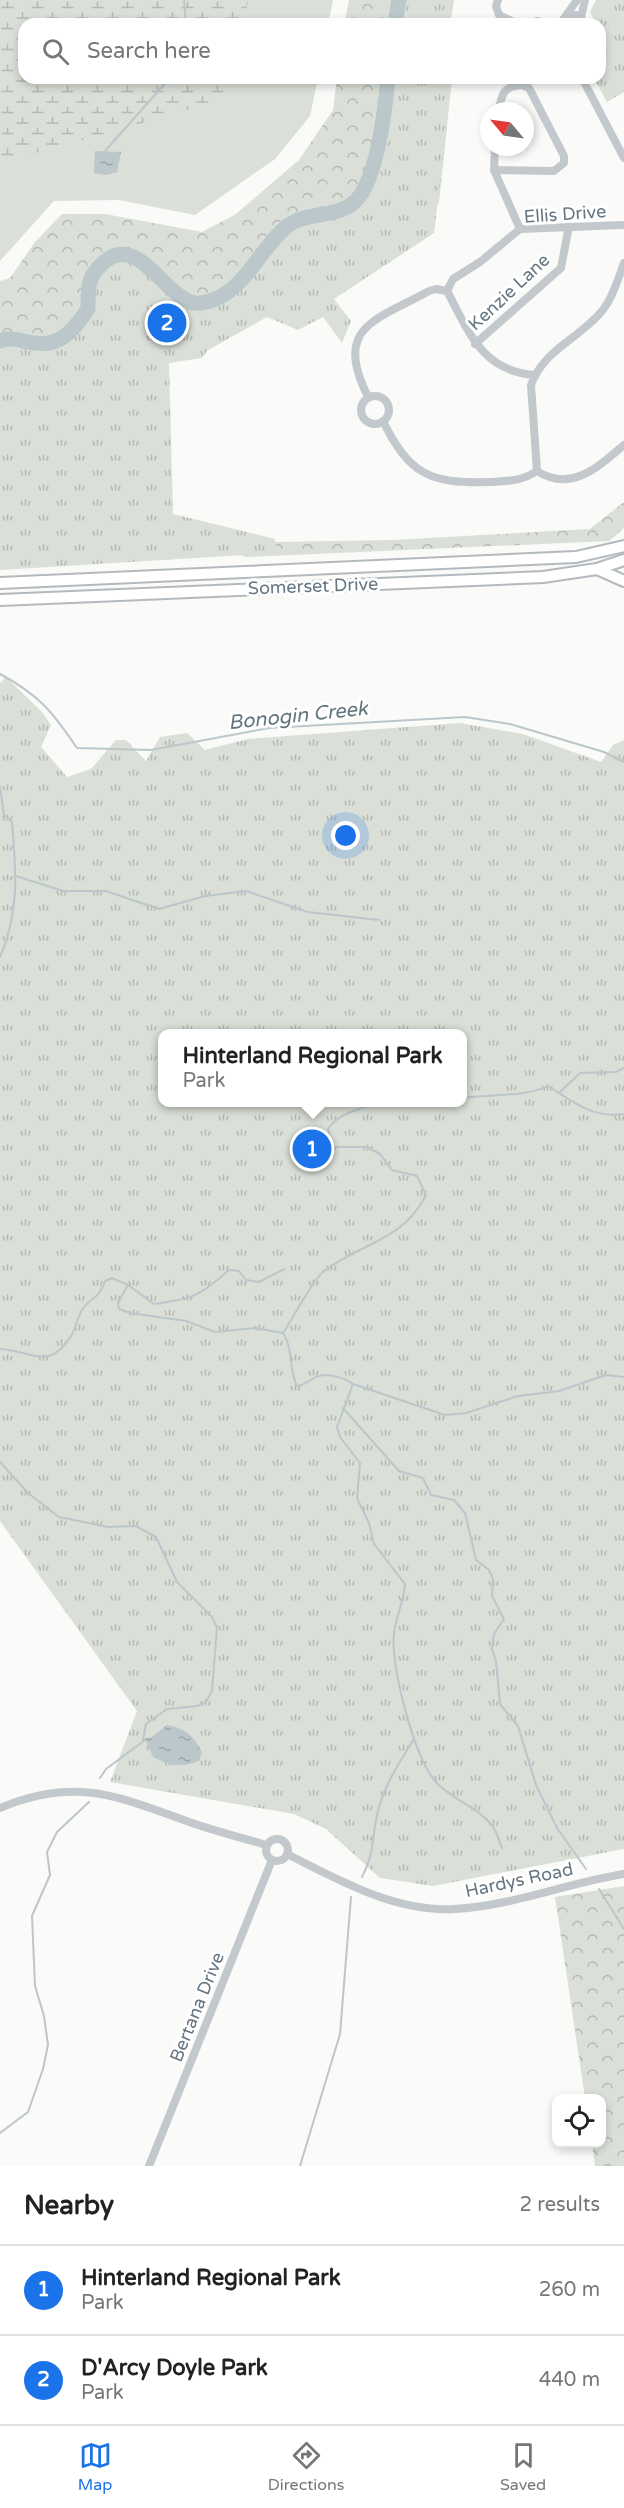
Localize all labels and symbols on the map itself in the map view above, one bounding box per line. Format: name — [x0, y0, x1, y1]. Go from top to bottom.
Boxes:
north arrow — [480, 102, 534, 156]
street label: Ellis Drive — [523, 200, 607, 228]
street label: Kenzie Lane — [464, 249, 554, 335]
pin: 2 — [148, 300, 186, 346]
street label: Somerset Drive — [247, 573, 379, 599]
water label: Bonogin Creek — [227, 697, 371, 735]
your location — [331, 821, 360, 850]
pin: 1 — [292, 1126, 332, 1172]
street label: Hardys Road — [463, 1858, 575, 1902]
street label: Bertana Drive — [165, 1949, 229, 2065]

